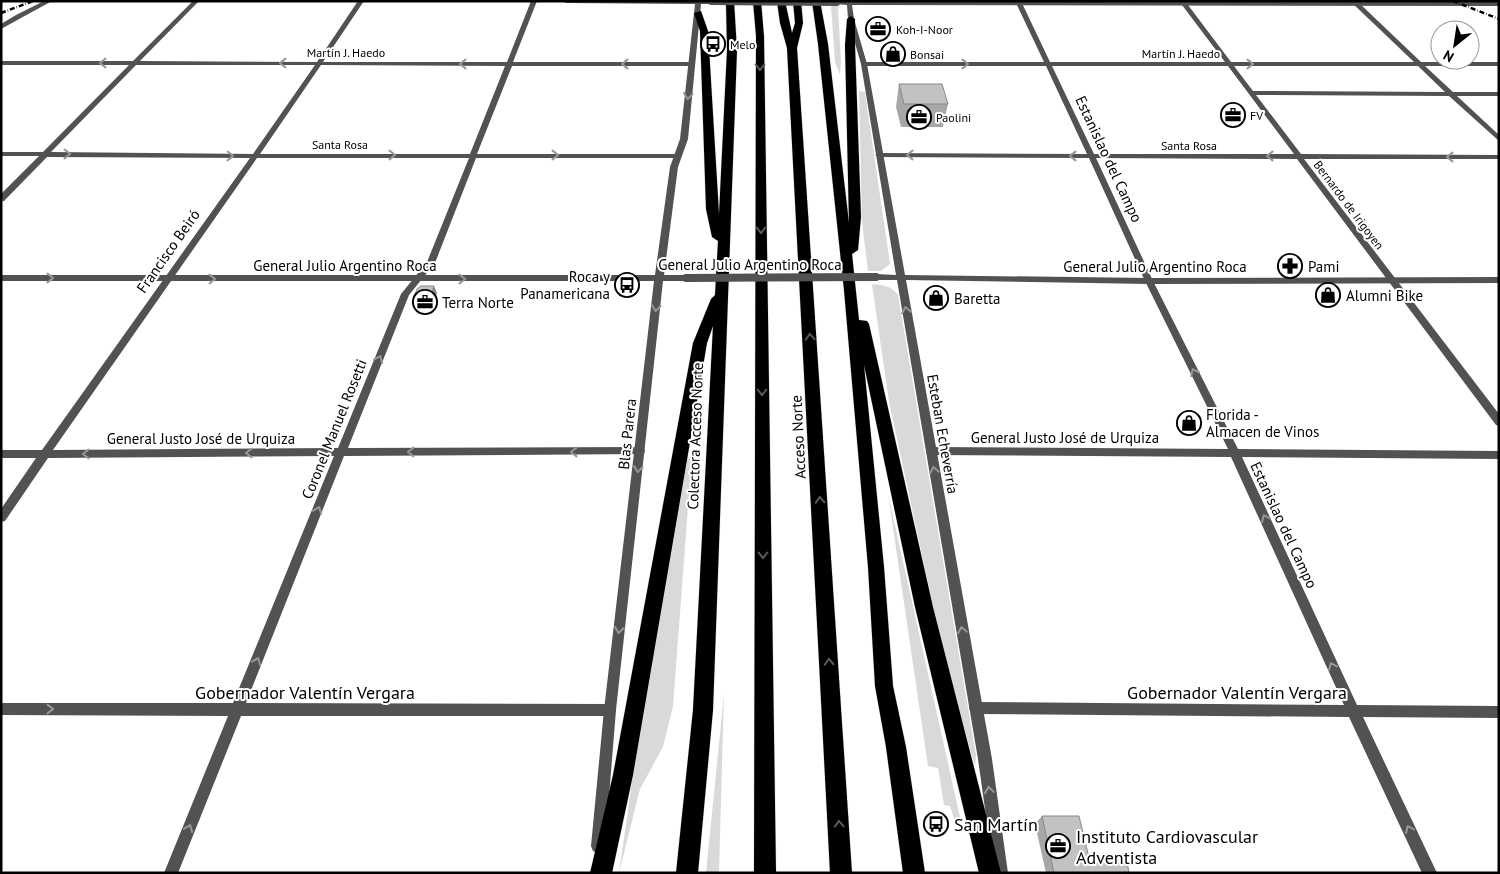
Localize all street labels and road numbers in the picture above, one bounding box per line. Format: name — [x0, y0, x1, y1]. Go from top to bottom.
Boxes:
street label: Martín J. Haedo — [307, 45, 385, 60]
street label: Martín J. Haedo — [1142, 46, 1220, 61]
street label: Estanislao del Campo — [1071, 93, 1147, 225]
street label: Santa Rosa — [312, 137, 368, 152]
street label: Santa Rosa — [1161, 138, 1217, 153]
street label: Bernardo de Irigoyen — [1311, 158, 1387, 252]
street label: Francisco Beiró — [132, 206, 204, 296]
street label: General Julio Argentino Roca — [658, 255, 842, 274]
street label: General Julio Argentino Roca — [253, 256, 437, 275]
street label: General Julio Argentino Roca — [1063, 257, 1247, 276]
street label: Coronel Manuel Rosetti — [297, 356, 371, 502]
street label: Colectora Acceso Norte — [683, 362, 707, 510]
street label: Esteban Echeverría — [923, 373, 963, 495]
street label: Acceso Norte — [786, 395, 810, 479]
street label: Blas Parera — [614, 397, 640, 471]
street label: General Justo José de Urquiza — [971, 428, 1159, 447]
street label: General Justo José de Urquiza — [107, 429, 295, 448]
street label: Estanislao del Campo — [1246, 459, 1322, 591]
street label: Gobernador Valentín Vergara — [195, 681, 415, 704]
street label: Gobernador Valentín Vergara — [1127, 681, 1347, 704]

